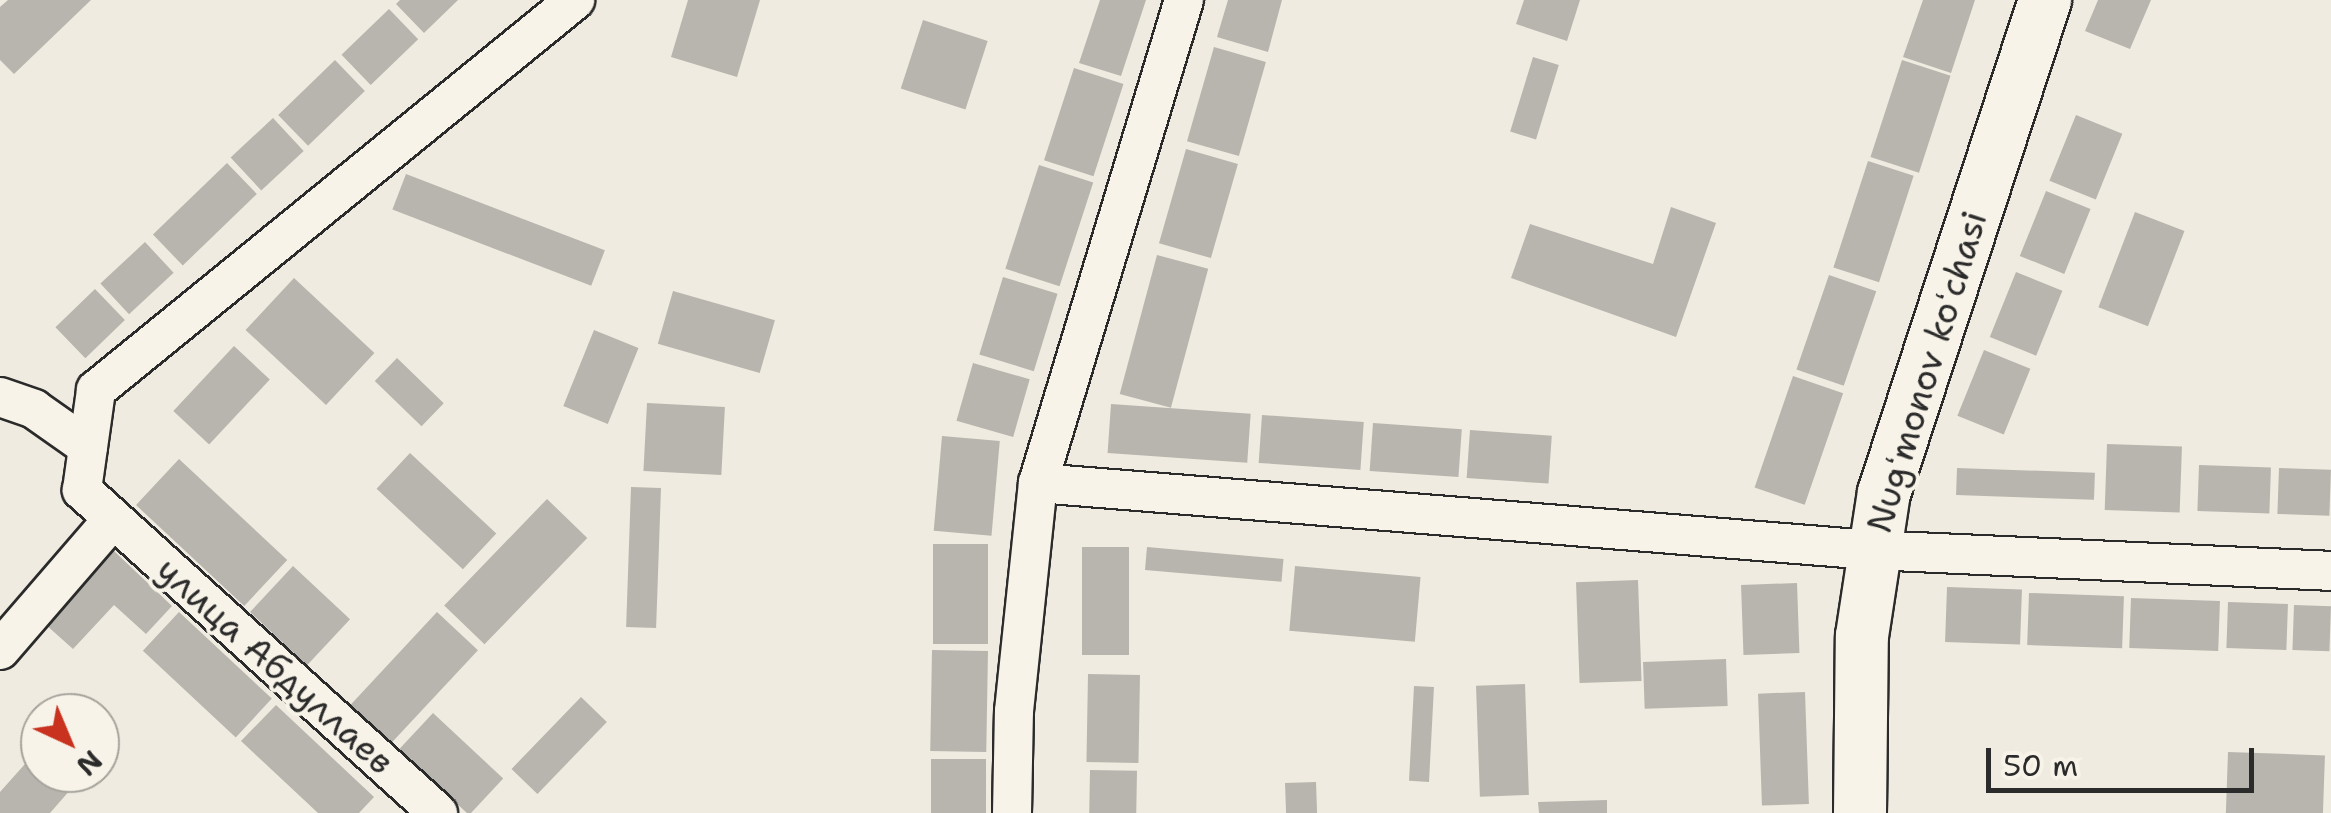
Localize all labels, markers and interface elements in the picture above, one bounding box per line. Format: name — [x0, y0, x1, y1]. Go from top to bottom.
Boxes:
street label: Nugʻmonov koʻchasi — [1858, 206, 1996, 538]
street label: улица Абдуллаев — [148, 549, 402, 783]
north arrow — [20, 693, 120, 793]
scale bar — [1991, 728, 2258, 790]
text: N — [68, 742, 111, 785]
text: 50 m — [2003, 745, 2078, 786]

